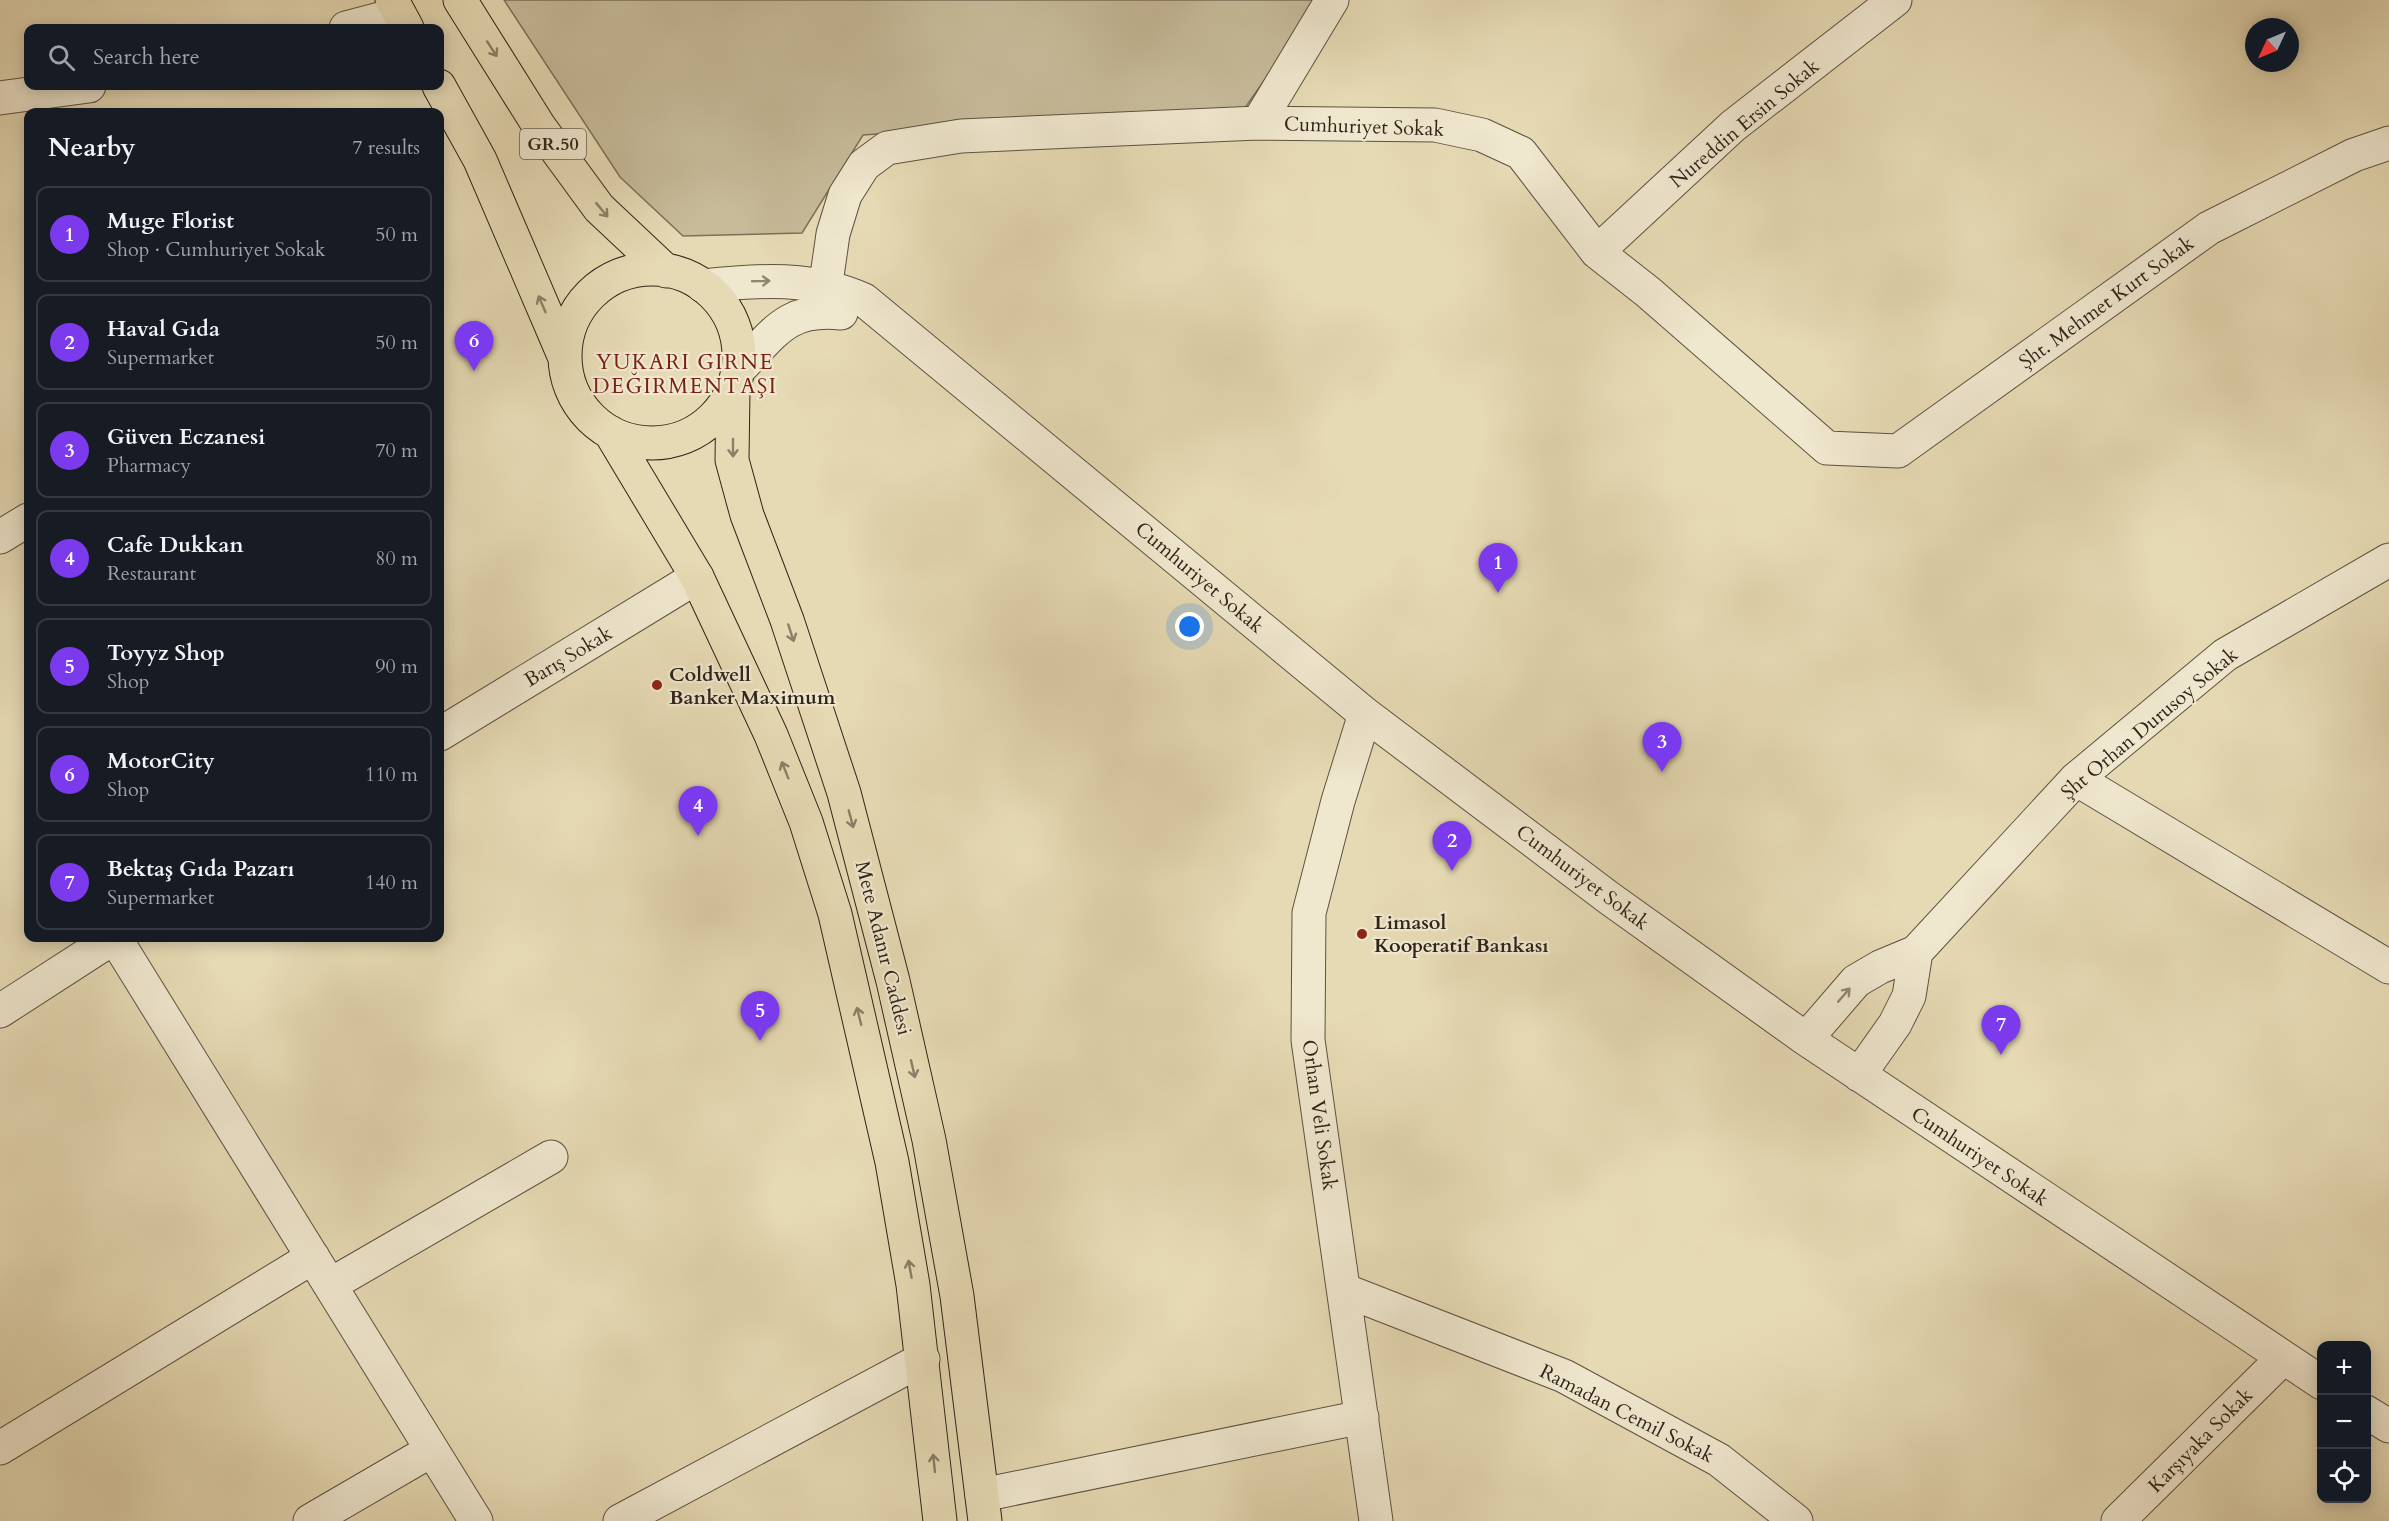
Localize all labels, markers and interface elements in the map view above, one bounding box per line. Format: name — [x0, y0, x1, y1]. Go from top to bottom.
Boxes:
north arrow — [2245, 18, 2299, 72]
search box — [24, 24, 444, 90]
one-way arrow — [486, 40, 498, 57]
icon: search — [45, 41, 78, 74]
text: Search here — [93, 42, 200, 72]
street label: Nureddin Ersin Sokak — [1664, 53, 1825, 194]
street label: Cumhuriyet Sokak — [1283, 110, 1445, 143]
road number: GR.50 — [520, 129, 586, 159]
text: Nearby — [48, 130, 136, 165]
text: 7 results — [352, 134, 420, 161]
one-way arrow — [595, 202, 609, 217]
text: Muge Florist — [107, 206, 234, 236]
text: 1 — [64, 221, 75, 248]
text: 50 m — [375, 221, 418, 248]
street label: Şht. Mehmet Kurt Sokak — [2013, 230, 2199, 375]
text: Shop · Cumhuriyet Sokak — [107, 236, 326, 263]
one-way arrow — [751, 275, 771, 286]
one-way arrow — [536, 296, 547, 314]
text: Haval Gıda — [107, 314, 220, 344]
pin: 6 — [454, 322, 494, 371]
text: 2 — [64, 329, 75, 356]
text: 50 m — [375, 329, 418, 356]
text: Supermarket — [107, 344, 214, 371]
district label: YUKARI GIRNE DEĞIRMENTAŞI — [592, 348, 778, 401]
text: Güven Eczanesi — [107, 422, 265, 452]
text: 3 — [64, 437, 75, 464]
text: 70 m — [375, 437, 418, 464]
one-way arrow — [727, 438, 738, 458]
text: Pharmacy — [107, 452, 191, 479]
street label: Cumhuriyet Sokak — [1130, 516, 1270, 639]
text: Cafe Dukkan — [107, 530, 244, 560]
pin: 1 — [1478, 544, 1518, 593]
text: 4 — [64, 545, 75, 572]
text: 80 m — [375, 545, 418, 572]
text: Restaurant — [107, 560, 196, 587]
your location — [1175, 612, 1204, 641]
street label: Barış Sokak — [519, 619, 618, 693]
one-way arrow — [786, 623, 797, 642]
text: Toyyz Shop — [107, 638, 225, 668]
street label: Şht Orhan Durusoy Sokak — [2055, 641, 2244, 806]
text: 5 — [64, 653, 75, 680]
text: 90 m — [375, 653, 418, 680]
place label: Coldwell Banker Maximum — [669, 661, 836, 711]
text: Shop — [107, 668, 149, 695]
marker: Coldwell Banker Maximum — [650, 678, 664, 692]
pin: 3 — [1642, 722, 1682, 772]
text: MotorCity — [107, 746, 215, 776]
text: 6 — [64, 761, 75, 788]
text: 110 m — [365, 761, 418, 788]
one-way arrow — [779, 761, 790, 779]
text: Shop — [107, 776, 149, 803]
pin: 4 — [678, 786, 718, 836]
one-way arrow — [846, 809, 857, 828]
street label: Cumhuriyet Sokak — [1511, 818, 1655, 937]
pin: 2 — [1432, 822, 1472, 871]
text: Bektaş Gıda Pazarı — [107, 854, 295, 884]
street label: Mete Adanır Caddesi — [849, 858, 918, 1038]
text: 7 — [64, 869, 75, 896]
text: 140 m — [365, 869, 418, 896]
text: Supermarket — [107, 884, 214, 911]
place label: Limasol Kooperatif Bankası — [1374, 909, 1549, 959]
marker: Limasol Kooperatif Bankası — [1355, 927, 1369, 941]
one-way arrow — [1838, 987, 1851, 1003]
pin: 5 — [740, 992, 780, 1041]
pin: 7 — [1982, 1006, 2020, 1055]
one-way arrow — [853, 1007, 865, 1026]
street label: Orhan Veli Sokak — [1296, 1038, 1343, 1192]
one-way arrow — [908, 1059, 920, 1078]
street label: Cumhuriyet Sokak — [1906, 1100, 2054, 1213]
one-way arrow — [904, 1260, 915, 1280]
map controls — [2317, 1341, 2371, 1503]
button: + — [2317, 1341, 2371, 1395]
street label: Ramadan Cemil Sokak — [1535, 1358, 1719, 1469]
street label: Karşıyaka Sokak — [2142, 1382, 2259, 1499]
button: − — [2317, 1395, 2371, 1449]
button: locate — [2317, 1449, 2371, 1503]
one-way arrow — [928, 1453, 939, 1473]

